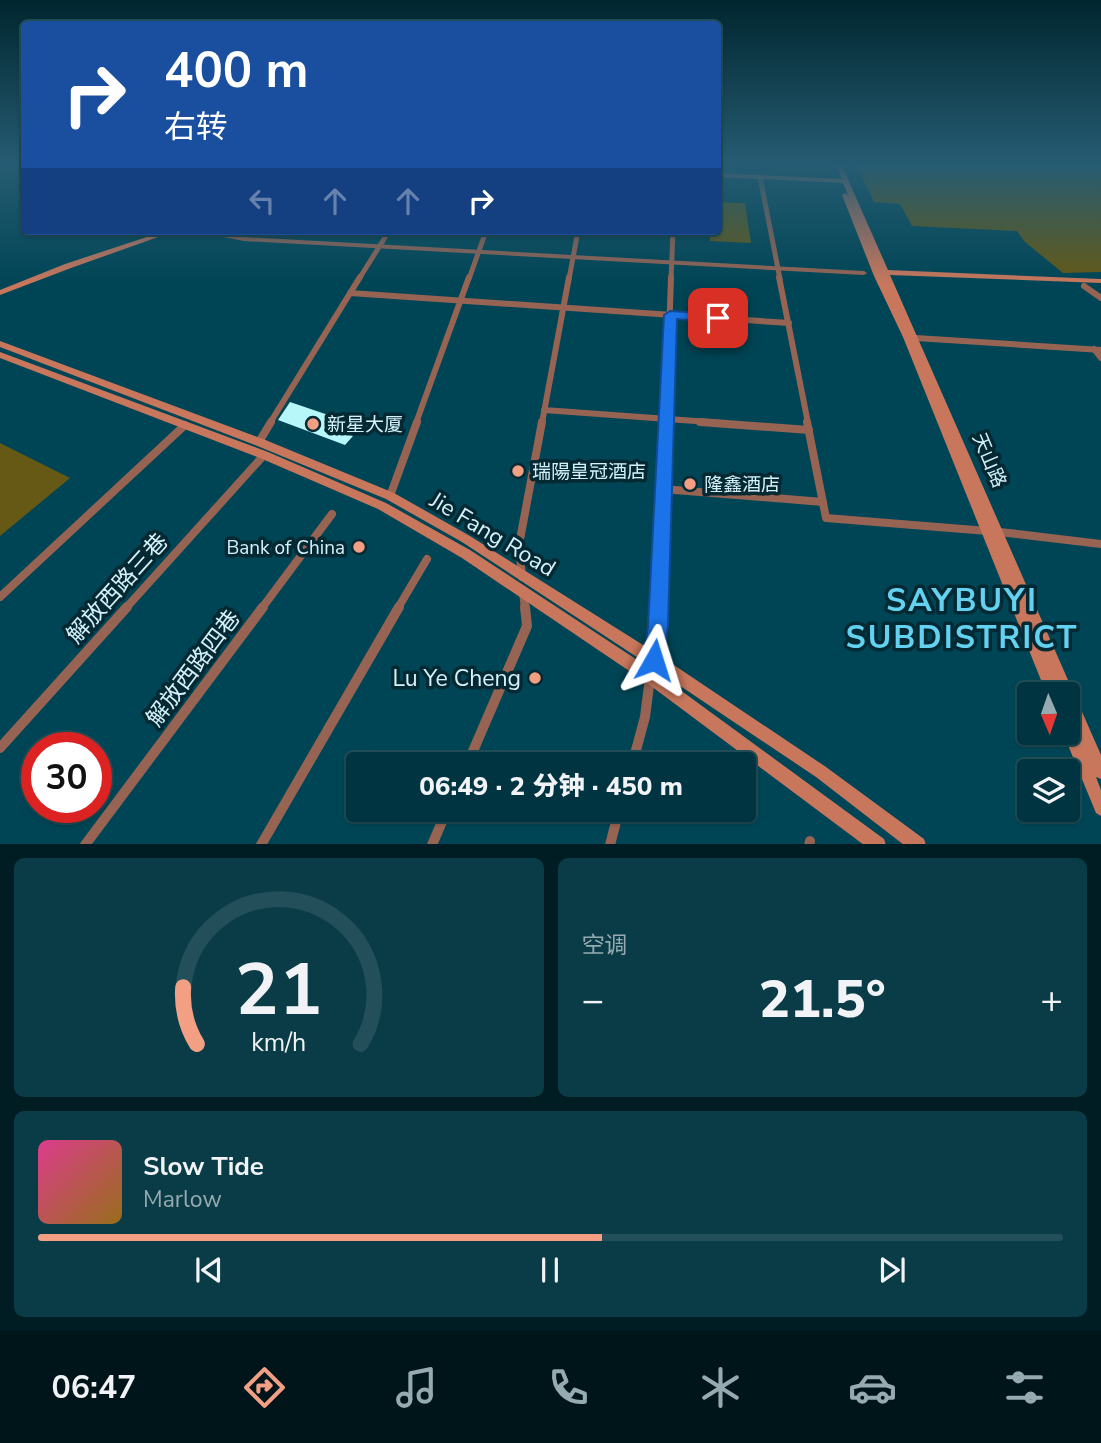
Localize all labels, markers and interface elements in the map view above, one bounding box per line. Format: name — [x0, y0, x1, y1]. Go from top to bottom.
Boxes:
text: 400 m — [164, 37, 308, 104]
icon: right — [49, 49, 140, 140]
text: 右转 — [164, 106, 228, 149]
icon: left — [243, 182, 281, 220]
icon: ahead — [316, 182, 354, 220]
icon: ahead — [389, 182, 427, 220]
icon: right — [462, 182, 500, 220]
pin — [688, 288, 748, 348]
icon: arrive — [699, 299, 737, 337]
place label: 新星大厦 — [327, 412, 403, 438]
marker: 新星大厦 — [305, 416, 321, 432]
street label: 天山路 — [966, 429, 1012, 492]
place label: 瑞陽皇冠酒店 — [532, 459, 646, 485]
marker: 瑞陽皇冠酒店 — [510, 463, 526, 479]
place label: 隆鑫酒店 — [704, 472, 780, 498]
marker: 隆鑫酒店 — [682, 476, 698, 492]
street label: Jie Fang Road — [423, 484, 561, 584]
street label: 解放西路三巷 — [60, 527, 175, 650]
place label: Bank of China — [226, 535, 345, 561]
marker: Bank of China — [351, 539, 367, 555]
district label: SAYBUYI SUBDISTRICT — [845, 579, 1079, 659]
street label: 解放西路四巷 — [139, 604, 247, 733]
position arrow — [617, 623, 691, 697]
place label: Lu Ye Cheng — [393, 663, 521, 694]
marker: Lu Ye Cheng — [527, 670, 543, 686]
north arrow — [1017, 682, 1080, 746]
map controls — [1017, 682, 1080, 822]
speed limit sign: 30 — [21, 732, 112, 823]
button: layers — [1017, 759, 1080, 822]
text: 06:49 · 2 分钟 · 450 m — [419, 769, 683, 804]
text: 空调 — [582, 930, 628, 961]
text: 21 — [235, 940, 322, 1040]
text: 21.5° — [759, 964, 886, 1035]
text: − — [582, 975, 604, 1026]
text: + — [1040, 975, 1063, 1026]
text: km/h — [251, 1025, 306, 1059]
text: Slow Tide — [143, 1149, 264, 1184]
text: Marlow — [143, 1184, 222, 1215]
icon: previous — [190, 1251, 228, 1289]
icon: pause — [531, 1251, 569, 1289]
icon: next — [873, 1251, 911, 1289]
icon: directions — [240, 1363, 289, 1412]
icon: music — [392, 1363, 441, 1412]
icon: phone — [544, 1363, 593, 1412]
icon: climate — [696, 1363, 745, 1412]
icon: car — [848, 1363, 897, 1412]
icon: filters — [1000, 1363, 1049, 1412]
text: 06:47 — [52, 1366, 136, 1409]

